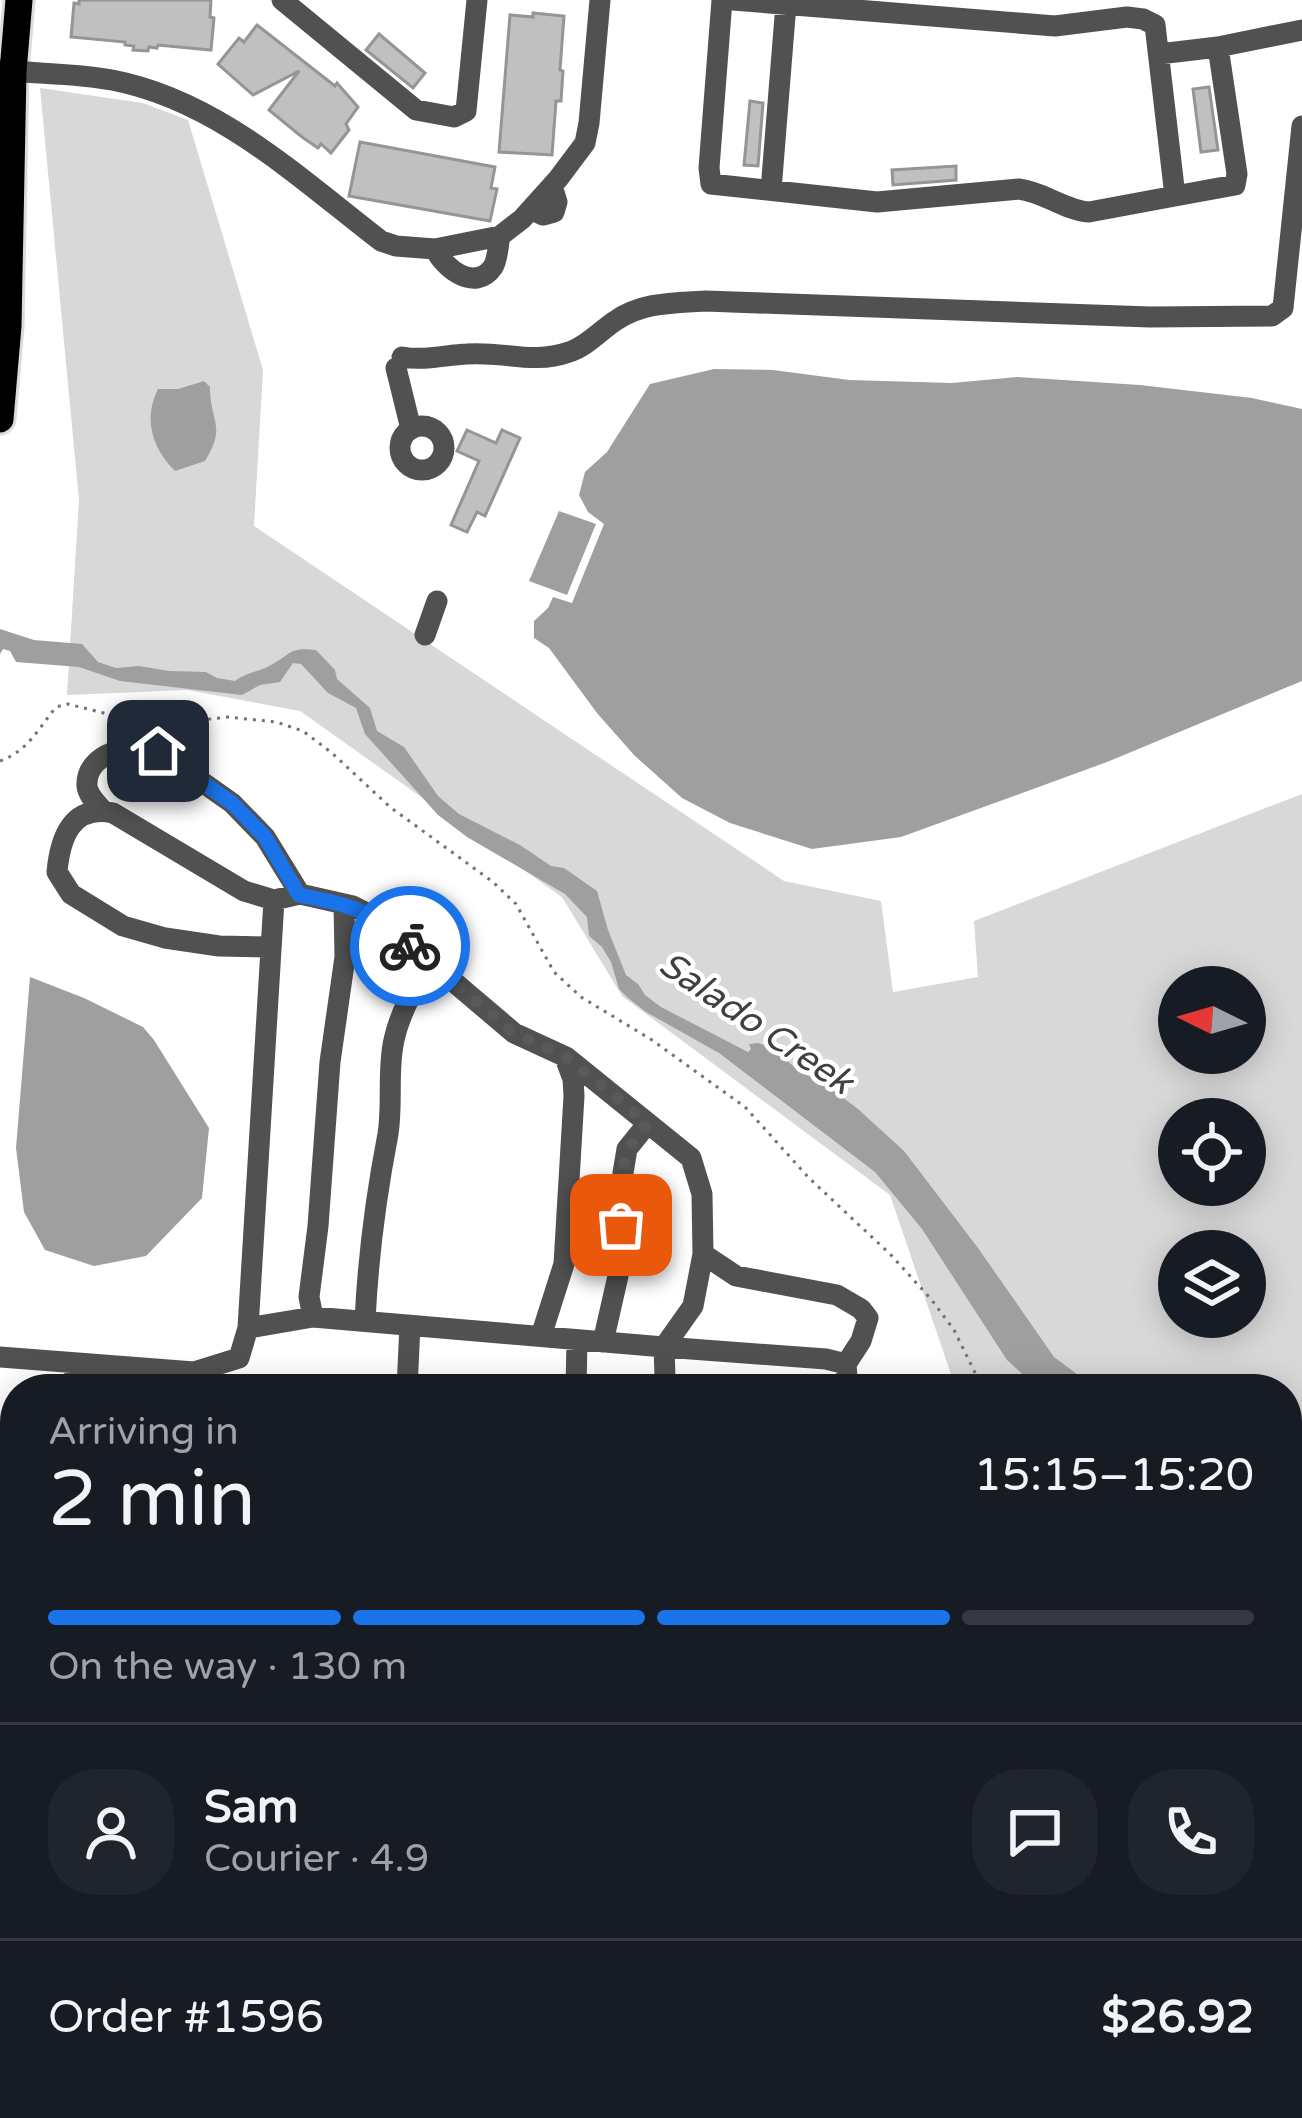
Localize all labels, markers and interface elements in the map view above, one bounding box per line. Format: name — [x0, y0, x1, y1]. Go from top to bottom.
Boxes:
pin — [107, 700, 209, 802]
icon: home — [125, 718, 191, 784]
courier — [350, 886, 470, 1006]
icon: bike — [377, 913, 443, 979]
water label: Salado Creek — [651, 943, 863, 1105]
north arrow — [1158, 966, 1266, 1074]
map controls — [1158, 966, 1266, 1338]
button: locate — [1158, 1098, 1266, 1206]
pin — [570, 1174, 672, 1276]
icon: bag — [588, 1192, 654, 1258]
button: layers — [1158, 1230, 1266, 1338]
text: Arriving in — [48, 1408, 239, 1455]
text: 15:15–15:20 — [974, 1449, 1254, 1503]
text: 2 min — [48, 1453, 256, 1547]
text: On the way · 130 m — [48, 1643, 407, 1690]
button: person — [48, 1769, 174, 1895]
button: chat — [972, 1769, 1098, 1895]
button: phone — [1128, 1769, 1254, 1895]
text: Sam — [204, 1781, 298, 1835]
text: Courier · 4.9 — [204, 1835, 429, 1882]
text: Order #1596 — [48, 1991, 324, 2045]
text: $26.92 — [1102, 1991, 1254, 2045]

